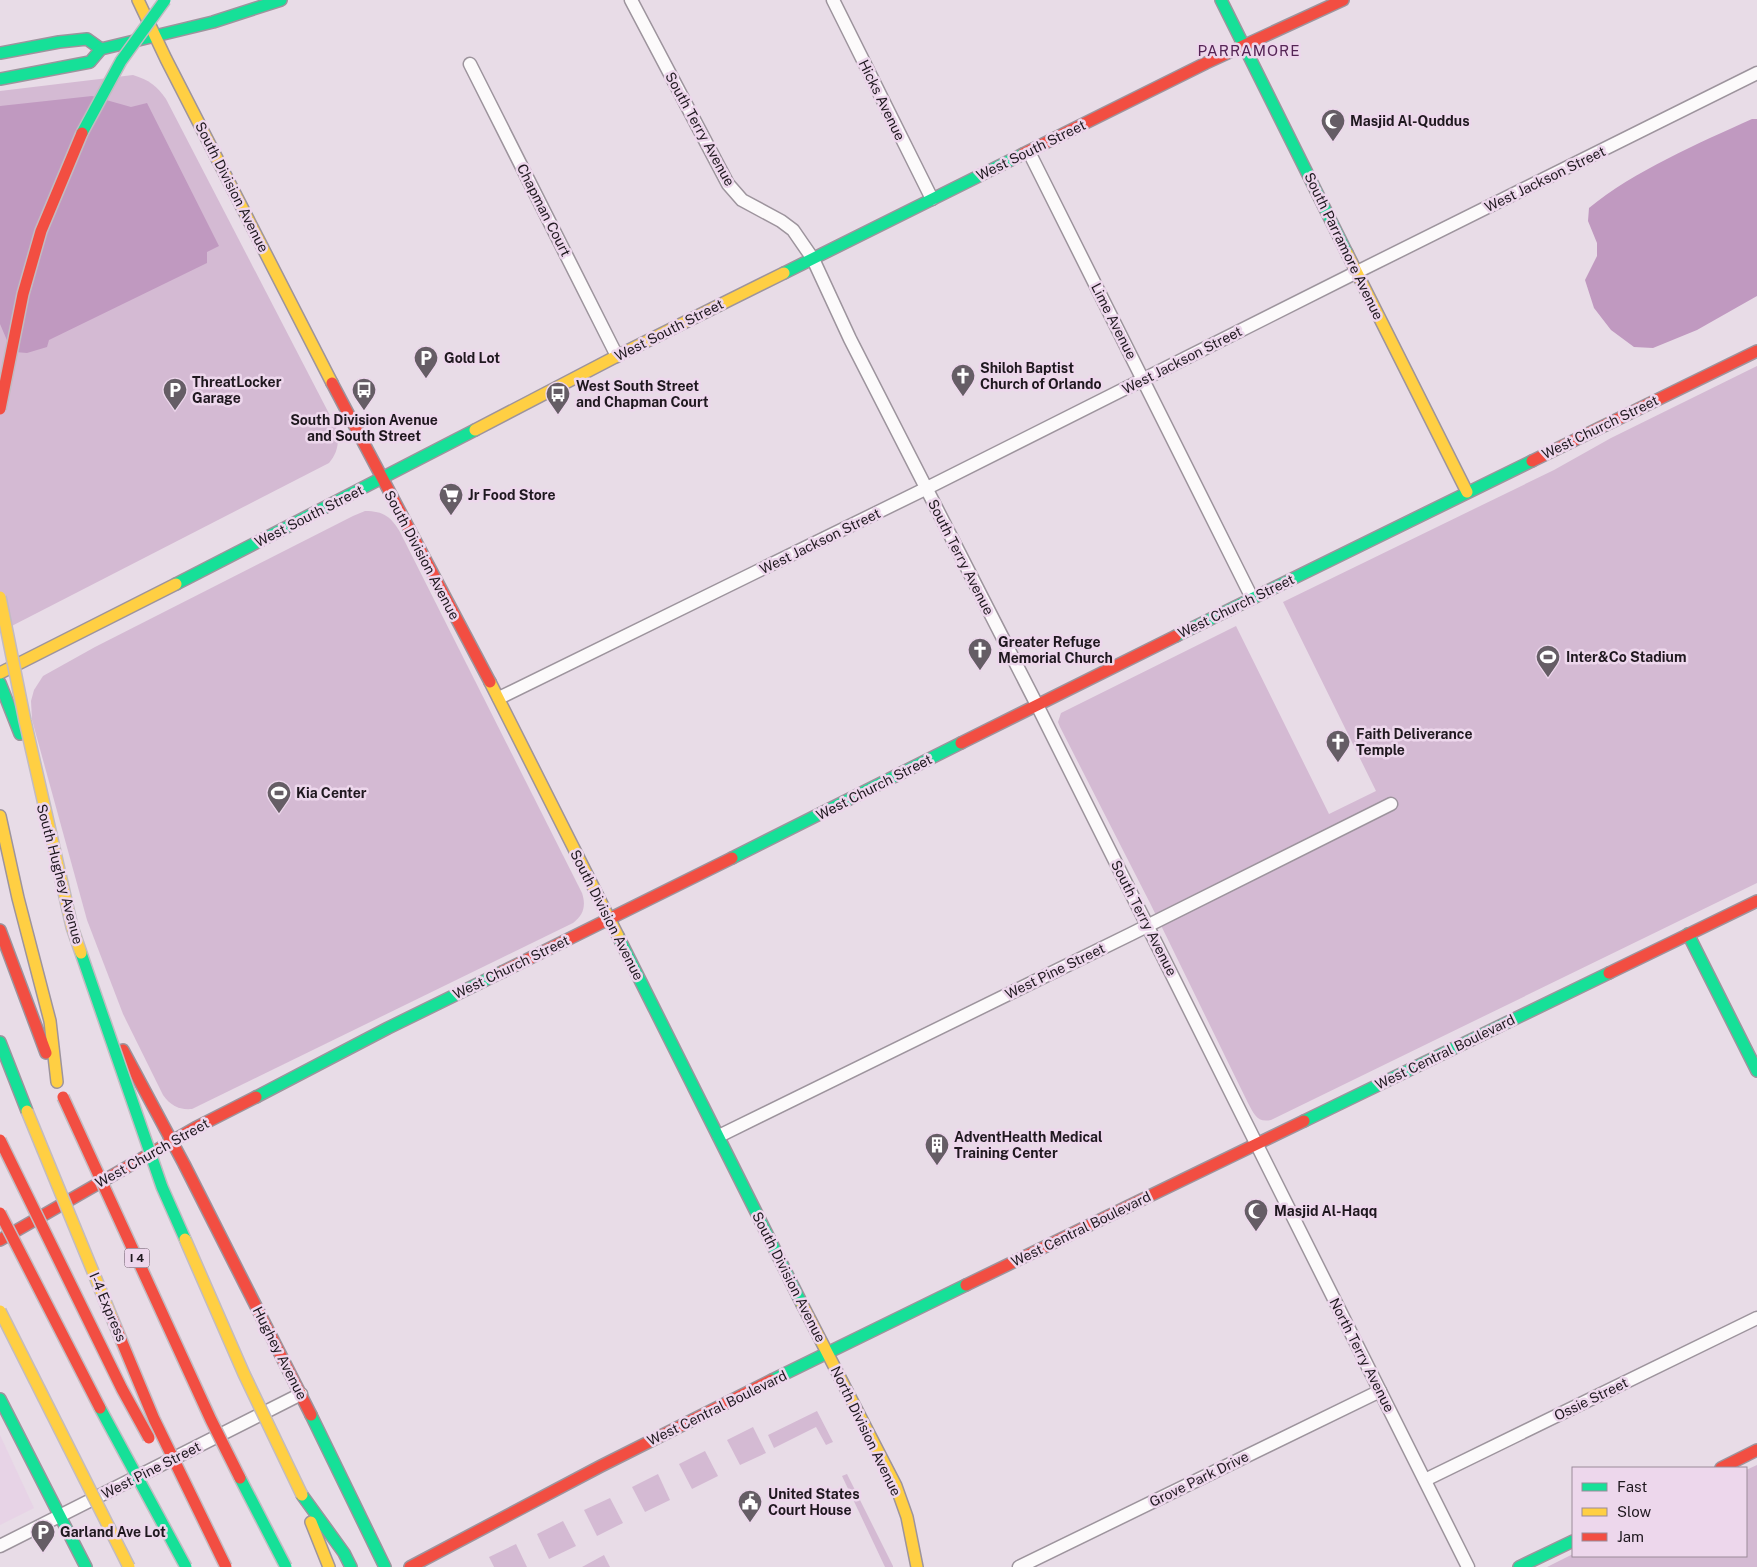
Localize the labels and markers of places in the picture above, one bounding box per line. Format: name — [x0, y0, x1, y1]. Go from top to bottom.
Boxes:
mosque icon: Masjid Al-Quddus — [1320, 108, 1346, 142]
place label: Masjid Al-Quddus — [1350, 113, 1470, 129]
parking icon: Gold Lot — [413, 345, 439, 379]
place label: Gold Lot — [444, 350, 500, 366]
place label: Shiloh Baptist Church of Orlando — [980, 360, 1102, 392]
church icon: Shiloh Baptist Church of Orlando — [950, 363, 976, 397]
place label: ThreatLocker Garage — [192, 374, 282, 406]
parking icon: ThreatLocker Garage — [162, 377, 188, 411]
bus stop icon: South Division Avenue and South Street — [351, 377, 377, 411]
place label: West South Street and Chapman Court — [576, 378, 709, 410]
bus stop icon: West South Street and Chapman Court — [545, 381, 571, 415]
place label: South Division Avenue and South Street — [290, 412, 438, 444]
supermarket icon: Jr Food Store — [438, 482, 464, 516]
place label: Jr Food Store — [468, 487, 556, 503]
place label: Greater Refuge Memorial Church — [998, 634, 1113, 666]
church icon: Greater Refuge Memorial Church — [967, 637, 993, 671]
sports icon: Inter&Co Stadium — [1535, 644, 1561, 678]
place label: Inter&Co Stadium — [1566, 649, 1686, 665]
place label: Faith Deliverance Temple — [1356, 726, 1473, 758]
church icon: Faith Deliverance Temple — [1325, 729, 1351, 763]
sports icon: Kia Center — [266, 780, 292, 814]
place label: Kia Center — [296, 785, 367, 801]
place label: AdventHealth Medical Training Center — [954, 1129, 1103, 1161]
building icon: AdventHealth Medical Training Center — [924, 1132, 950, 1166]
mosque icon: Masjid Al-Haqq — [1243, 1198, 1269, 1232]
place label: Masjid Al-Haqq — [1274, 1203, 1377, 1219]
place label: United States Court House — [768, 1486, 860, 1518]
public building icon: United States Court House — [737, 1489, 763, 1523]
parking icon: Garland Ave Lot — [30, 1519, 56, 1553]
place label: Garland Ave Lot — [60, 1524, 166, 1540]

